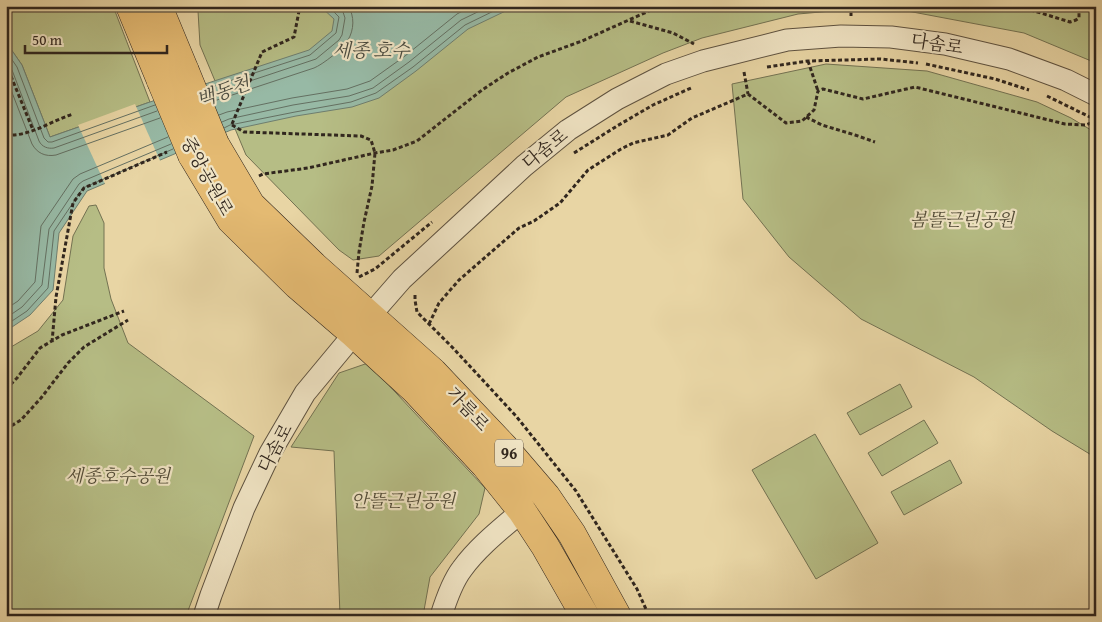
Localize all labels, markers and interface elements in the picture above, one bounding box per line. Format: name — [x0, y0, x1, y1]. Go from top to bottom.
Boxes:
scale bar — [25, 22, 168, 54]
street label: 다솜로 — [909, 26, 965, 61]
text: 50 m — [32, 29, 63, 50]
water label: 세종 호수 — [332, 36, 411, 64]
water label: 백동천 — [192, 68, 255, 114]
street label: 다솜로 — [516, 122, 573, 176]
street label: 중앙공원로 — [175, 131, 240, 220]
park label: 봄뜰근린공원 — [910, 206, 1016, 233]
street label: 가름로 — [441, 380, 496, 437]
street label: 다솜로 — [250, 418, 299, 477]
road number: 96 — [495, 439, 523, 466]
park label: 세종호수공원 — [66, 462, 172, 489]
park label: 안뜰근린공원 — [351, 487, 457, 514]

